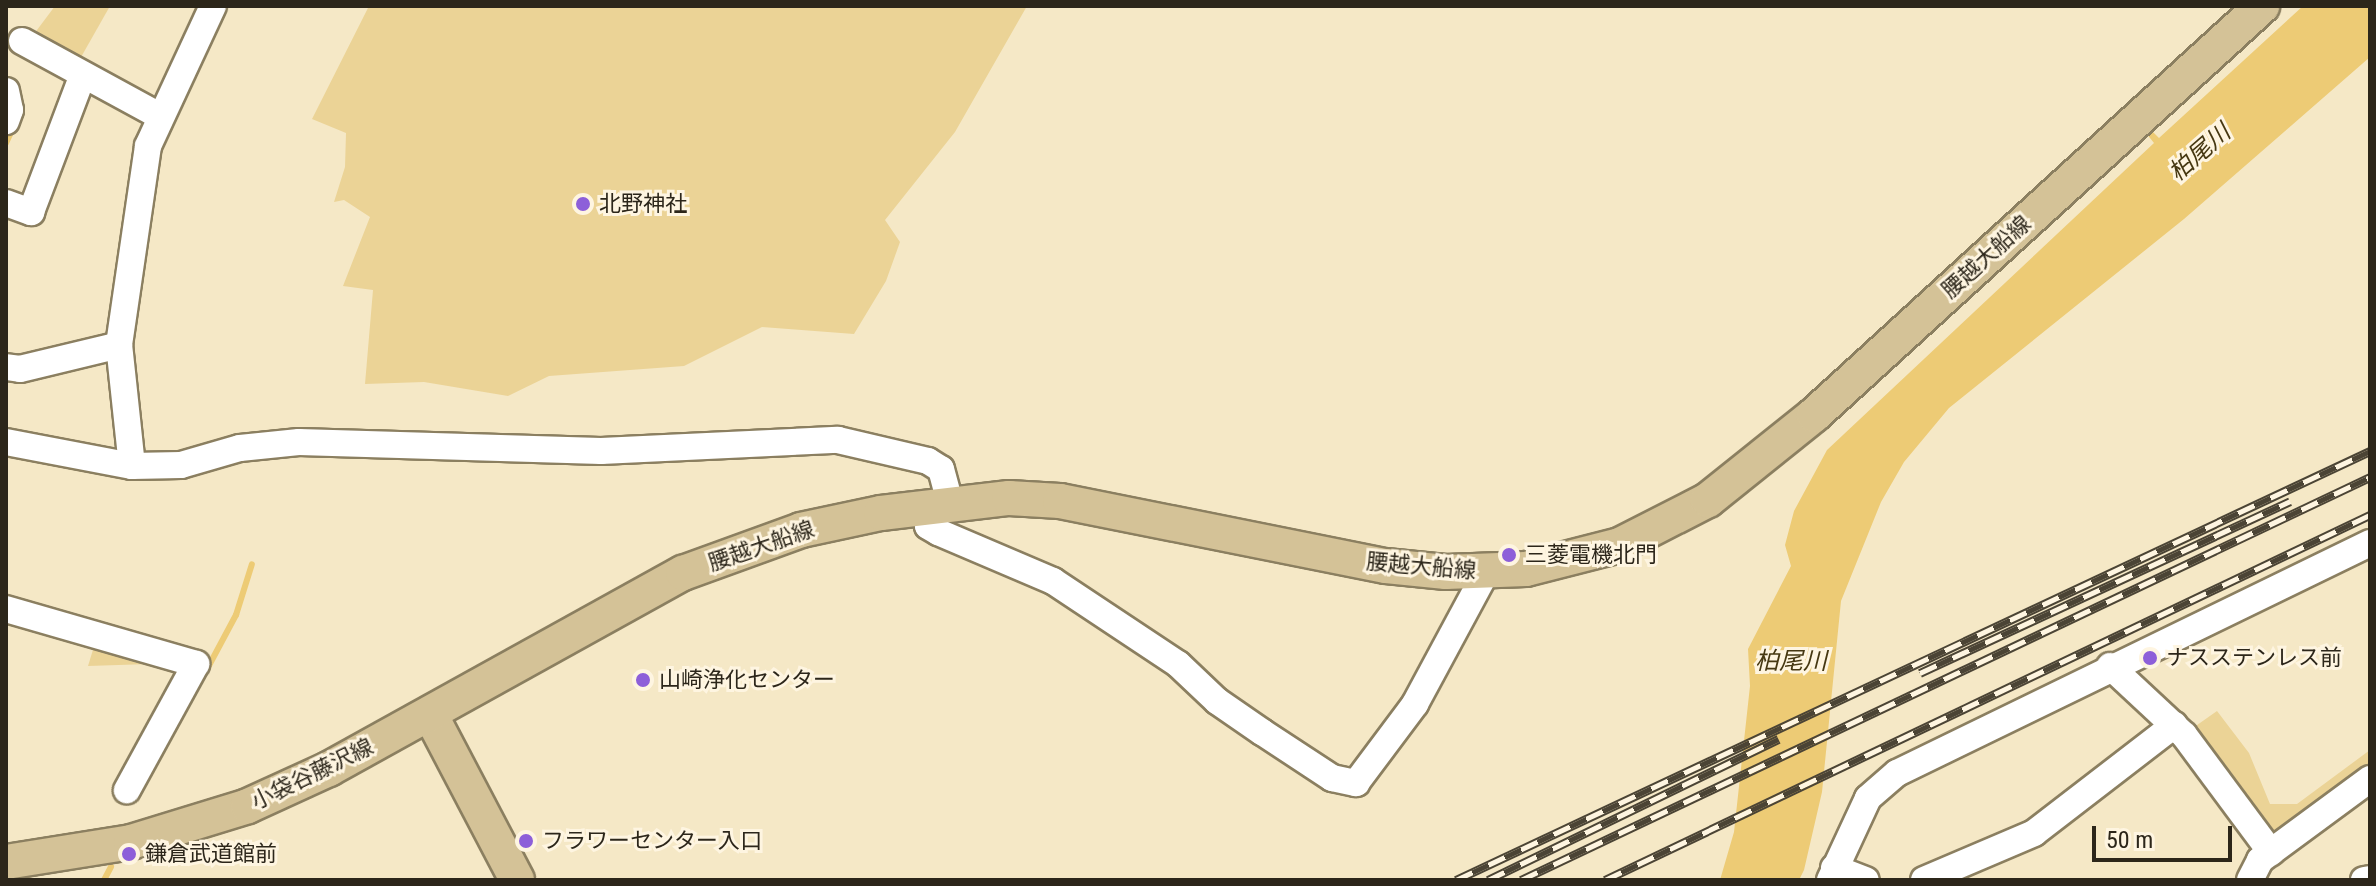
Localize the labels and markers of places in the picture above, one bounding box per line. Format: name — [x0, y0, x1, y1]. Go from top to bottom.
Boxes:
place label: 北野神社 — [599, 191, 687, 217]
marker: 北野神社 — [574, 195, 592, 213]
place label: 三菱電機北門 — [1525, 542, 1657, 568]
marker: 三菱電機北門 — [1500, 546, 1518, 564]
place label: ナスステンレス前 — [2166, 645, 2342, 671]
marker: ナスステンレス前 — [2141, 649, 2159, 667]
place label: 山崎浄化センター — [659, 667, 835, 693]
marker: 山崎浄化センター — [634, 671, 652, 689]
place label: フラワーセンター入口 — [542, 828, 762, 854]
marker: フラワーセンター入口 — [517, 832, 535, 850]
place label: 鎌倉武道館前 — [145, 841, 277, 867]
marker: 鎌倉武道館前 — [120, 845, 138, 863]

